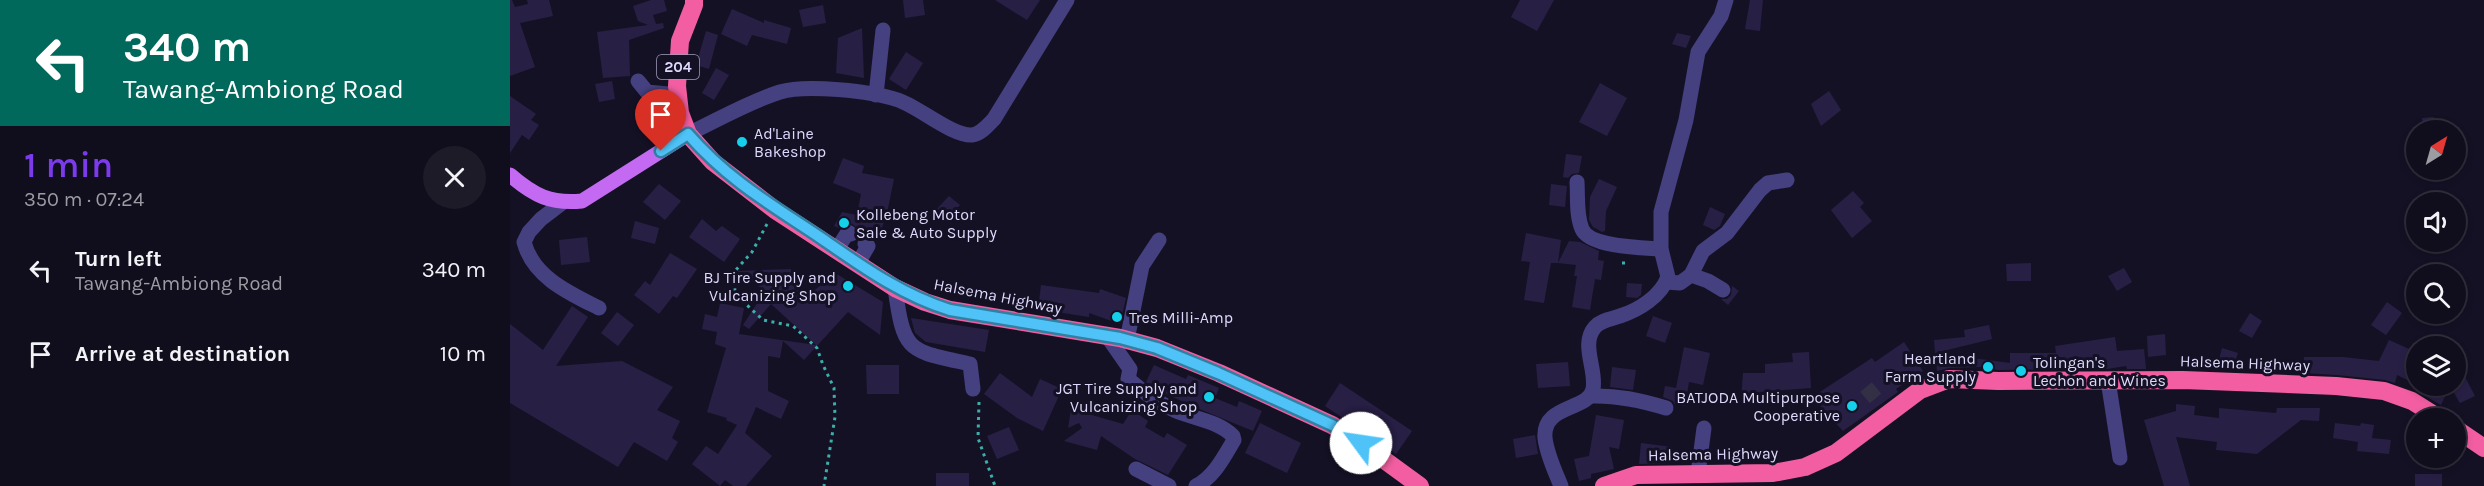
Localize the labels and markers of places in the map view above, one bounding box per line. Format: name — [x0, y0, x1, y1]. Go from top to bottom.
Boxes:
pin — [635, 89, 686, 151]
place label: Ad'Laine Bakeshop — [754, 124, 826, 161]
marker: Ad'Laine Bakeshop — [735, 135, 749, 149]
place label: Kollebeng Motor Sale & Auto Supply — [856, 205, 997, 242]
marker: Kollebeng Motor Sale & Auto Supply — [837, 216, 851, 230]
place label: BJ Tire Supply and Vulcanizing Shop — [703, 268, 836, 305]
marker: BJ Tire Supply and Vulcanizing Shop — [841, 279, 855, 293]
place label: Tres Milli-Amp — [1129, 308, 1233, 327]
marker: Tres Milli-Amp — [1110, 310, 1124, 324]
place label: Heartland Farm Supply — [1885, 349, 1977, 386]
place label: Tolingan's Lechon and Wines — [2033, 353, 2166, 390]
marker: Heartland Farm Supply — [1981, 360, 1995, 374]
marker: Tolingan's Lechon and Wines — [2014, 364, 2028, 378]
place label: JGT Tire Supply and Vulcanizing Shop — [1056, 379, 1197, 416]
place label: BATJODA Multipurpose Cooperative — [1676, 388, 1840, 425]
marker: JGT Tire Supply and Vulcanizing Shop — [1202, 390, 1216, 404]
marker: BATJODA Multipurpose Cooperative — [1845, 399, 1859, 413]

